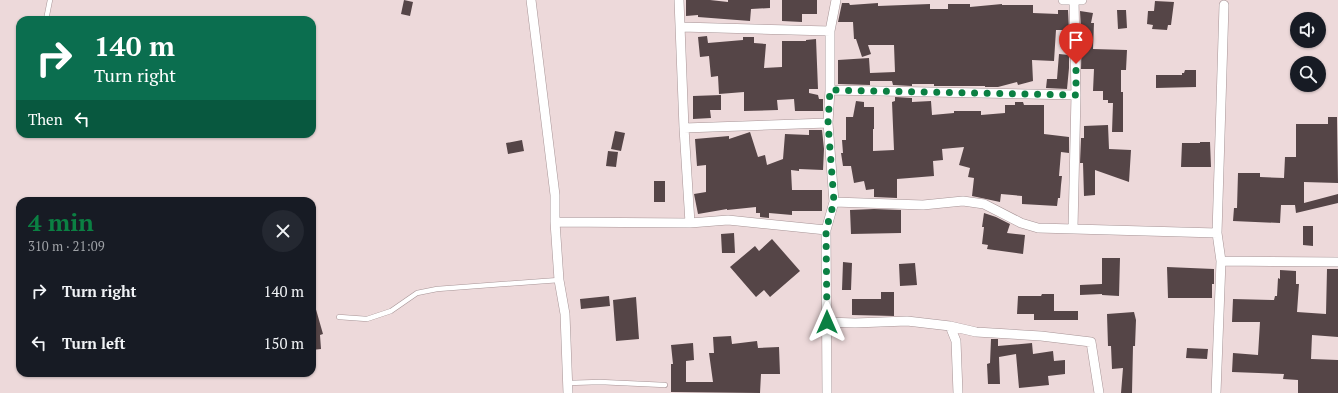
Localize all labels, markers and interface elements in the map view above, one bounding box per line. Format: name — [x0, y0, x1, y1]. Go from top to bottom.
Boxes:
map controls — [1290, 12, 1326, 92]
button: sound — [1290, 12, 1326, 48]
pin — [1059, 23, 1093, 64]
text: 140 m — [94, 27, 175, 64]
icon: arrive — [1065, 29, 1087, 51]
icon: right — [28, 32, 80, 84]
button: search — [1290, 56, 1326, 92]
text: Turn right — [94, 63, 176, 87]
icon: left — [71, 108, 93, 130]
text: Then — [28, 109, 63, 129]
text: 4 min — [28, 206, 94, 238]
button: close — [262, 210, 304, 252]
text: 310 m · 21:09 — [28, 237, 105, 255]
icon: right — [28, 280, 50, 302]
text: Turn right — [62, 281, 137, 301]
text: 140 m — [263, 281, 304, 301]
position arrow — [806, 301, 848, 343]
icon: left — [28, 332, 50, 354]
text: Turn left — [62, 333, 126, 353]
text: 150 m — [263, 333, 304, 353]

